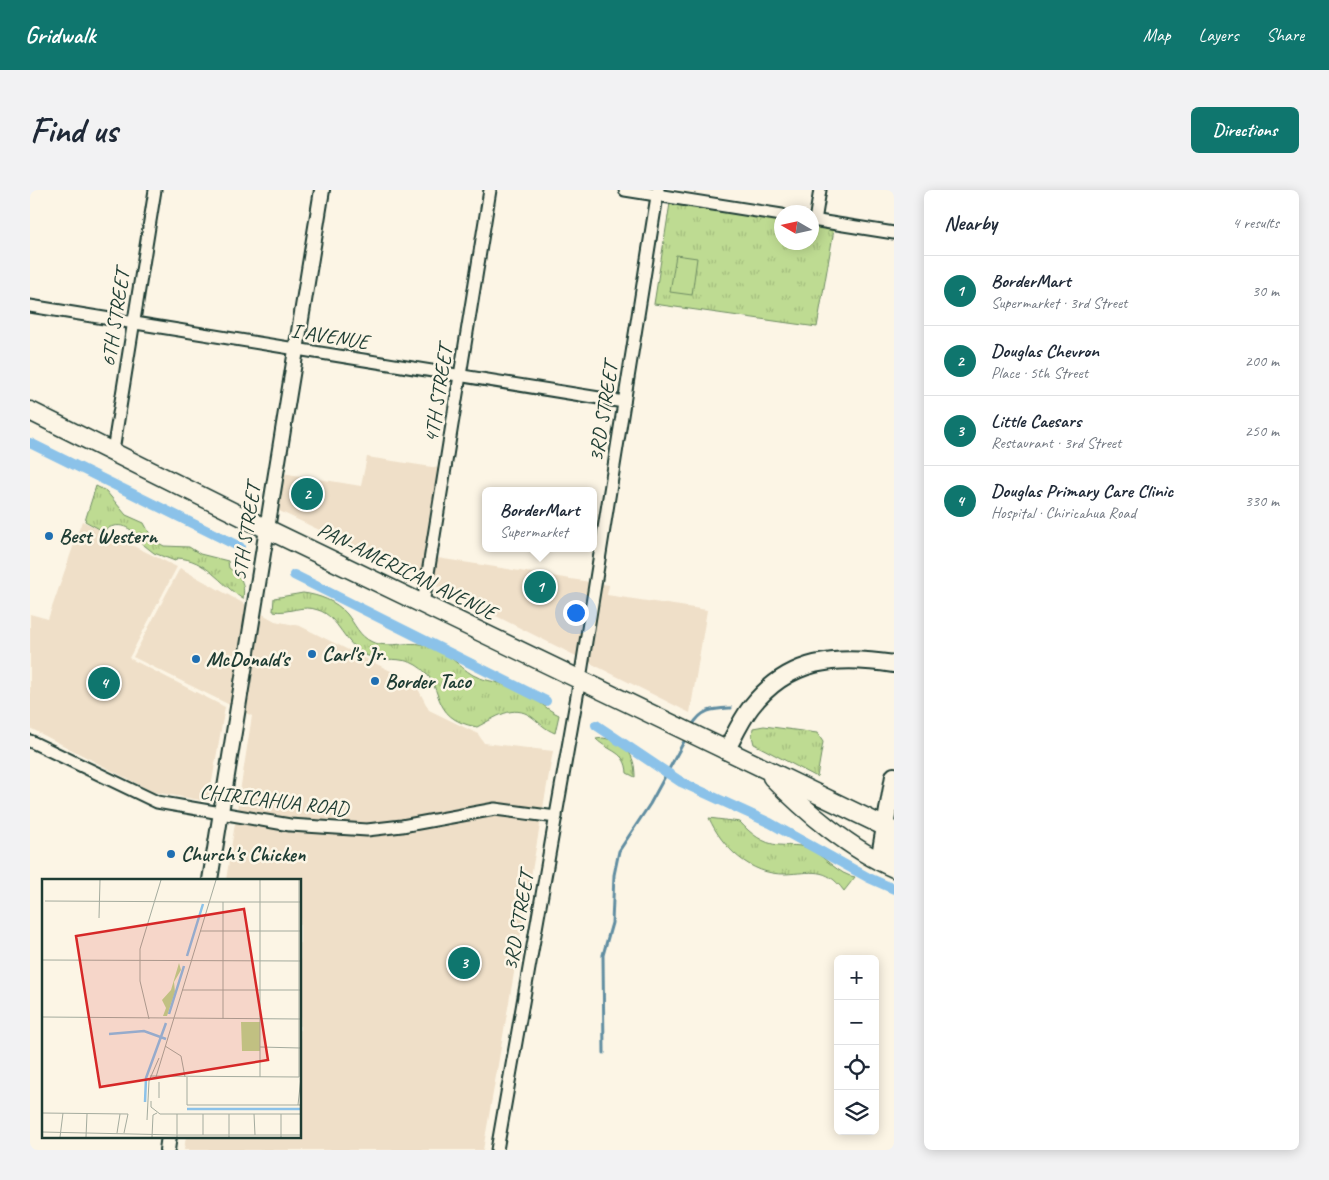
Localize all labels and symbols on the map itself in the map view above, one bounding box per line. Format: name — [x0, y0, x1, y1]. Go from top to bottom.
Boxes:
north arrow — [774, 205, 819, 250]
street label: 6TH STREET — [94, 262, 136, 368]
street label: I AVENUE — [289, 317, 373, 355]
street label: 4TH STREET — [417, 338, 459, 444]
street label: 3RD STREET — [582, 355, 625, 463]
pin: 2 — [291, 475, 323, 513]
street label: 5TH STREET — [225, 476, 267, 582]
street label: PAN-AMERICAN AVENUE — [313, 516, 503, 627]
place label: Best Western — [59, 523, 158, 549]
marker: Best Western — [43, 530, 55, 542]
pin: 1 — [524, 568, 556, 606]
your location — [563, 600, 589, 626]
place label: Carl's Jr. — [322, 641, 387, 667]
place label: McDonald's — [206, 646, 292, 672]
marker: Carl's Jr. — [306, 648, 318, 660]
marker: McDonald's — [190, 653, 202, 665]
pin: 4 — [88, 664, 120, 702]
place label: Border Taco — [385, 668, 472, 694]
marker: Border Taco — [369, 675, 381, 687]
street label: CHIRICAHUA ROAD — [198, 778, 352, 822]
place label: Church's Chicken — [181, 841, 306, 867]
marker: Church's Chicken — [165, 848, 177, 860]
street label: 3RD STREET — [497, 864, 540, 973]
inset map — [42, 879, 301, 1138]
pin: 3 — [448, 944, 480, 982]

